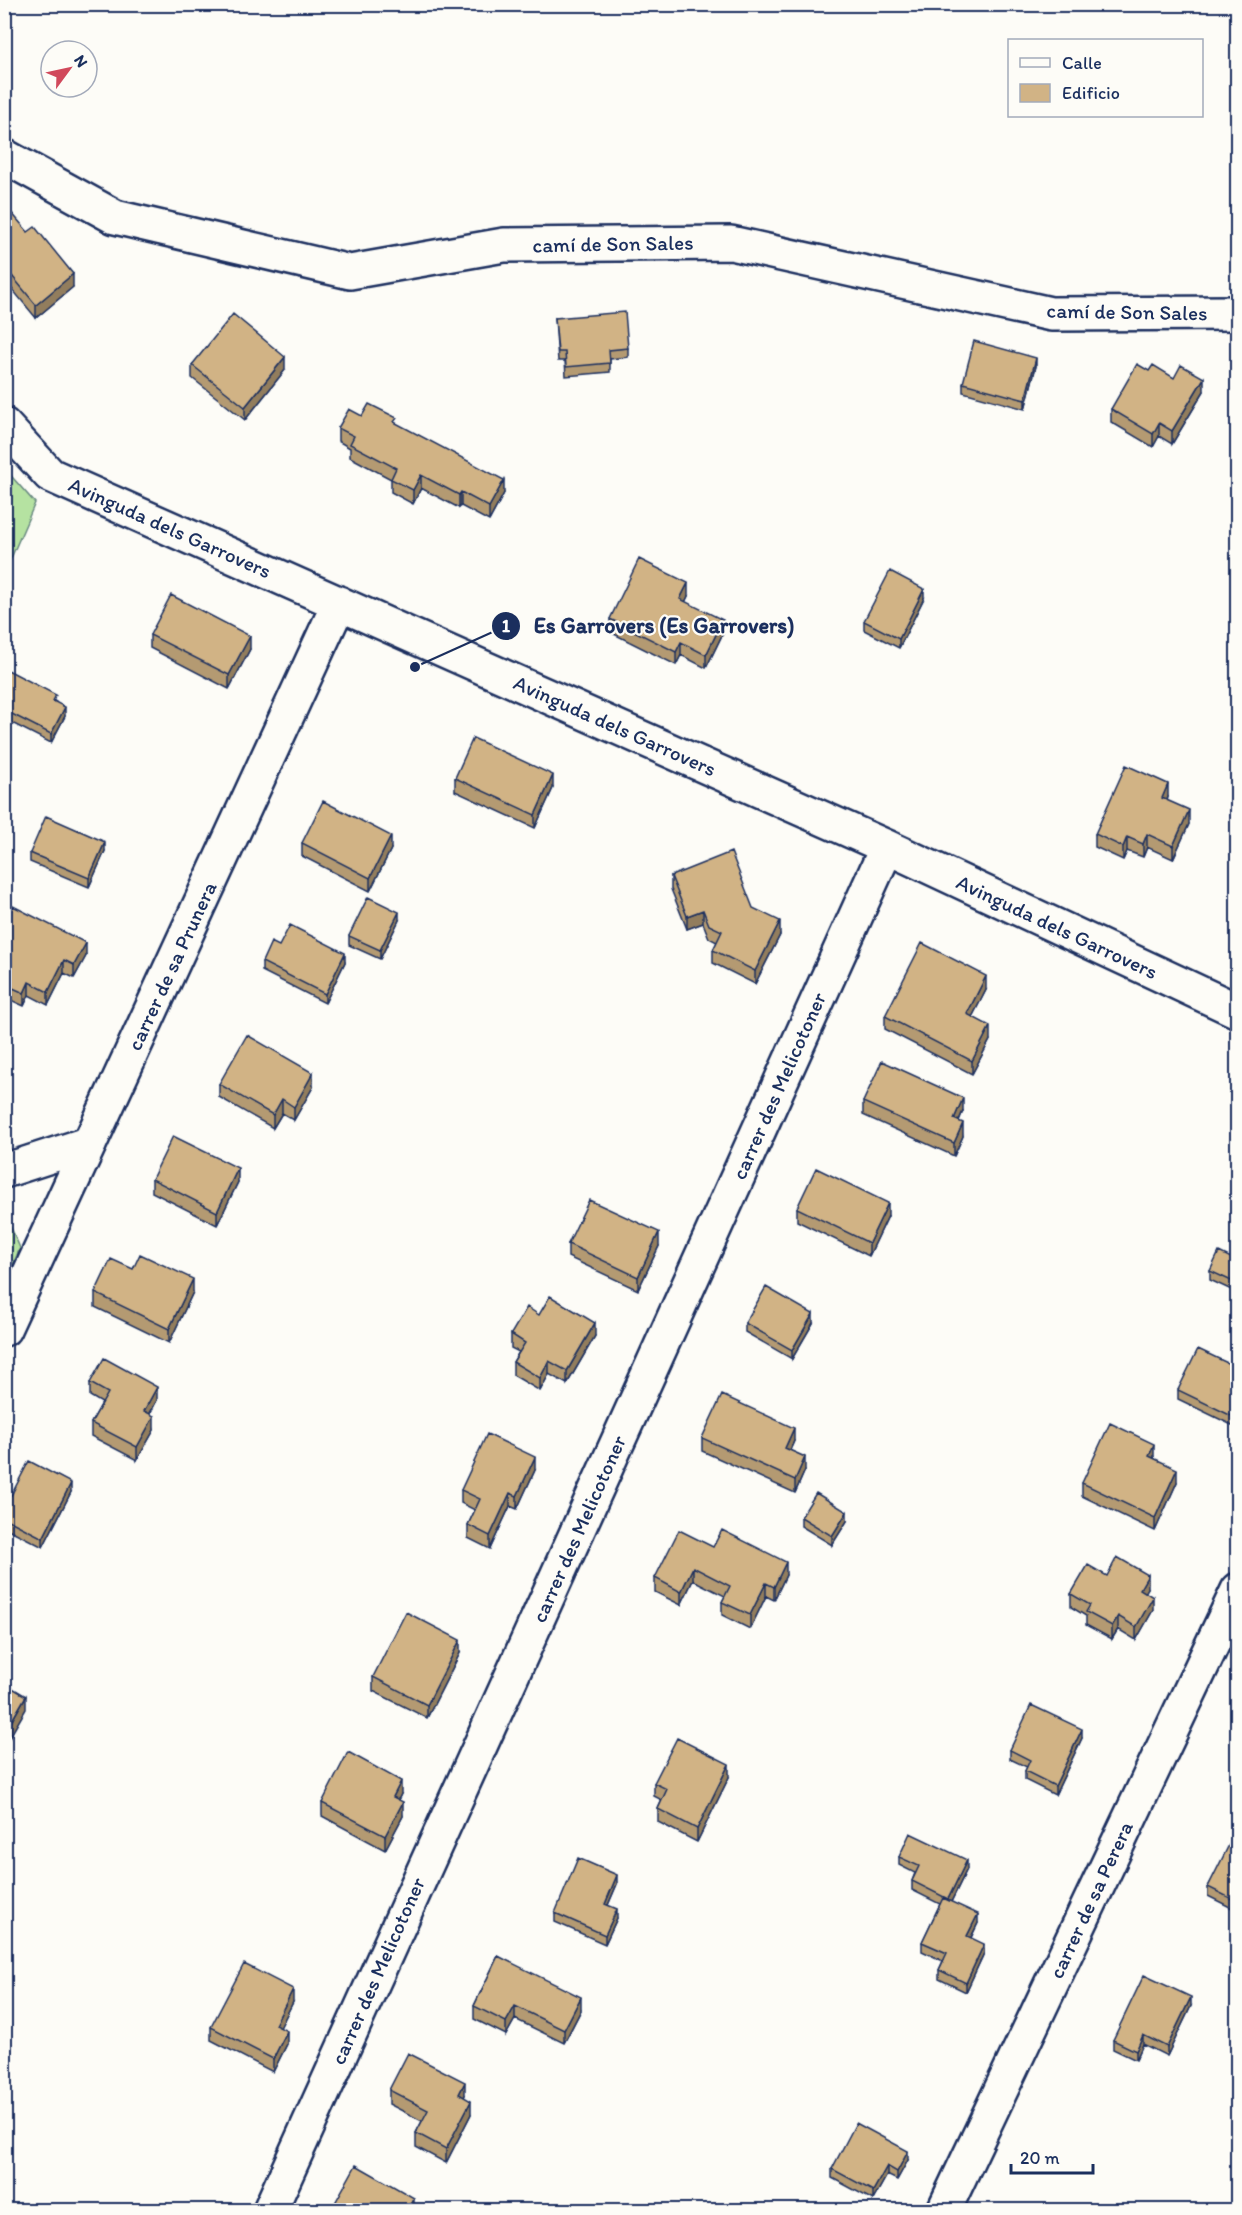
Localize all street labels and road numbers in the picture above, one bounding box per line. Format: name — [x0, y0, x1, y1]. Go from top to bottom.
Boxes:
street label: camí de Son Sales — [532, 230, 694, 257]
street label: camí de Son Sales — [1046, 298, 1208, 325]
street label: Avinguda dels Garrovers — [65, 472, 275, 584]
street label: Avinguda dels Garrovers — [510, 670, 720, 782]
street label: Avinguda dels Garrovers — [953, 869, 1162, 984]
street label: carrer de sa Prunera — [121, 877, 222, 1054]
street label: carrer des Melicotoner — [726, 988, 831, 1183]
street label: carrer des Melicotoner — [526, 1431, 631, 1626]
street label: carrer de sa Perera — [1043, 1817, 1138, 1982]
street label: carrer des Melicotoner — [325, 1873, 430, 2068]

